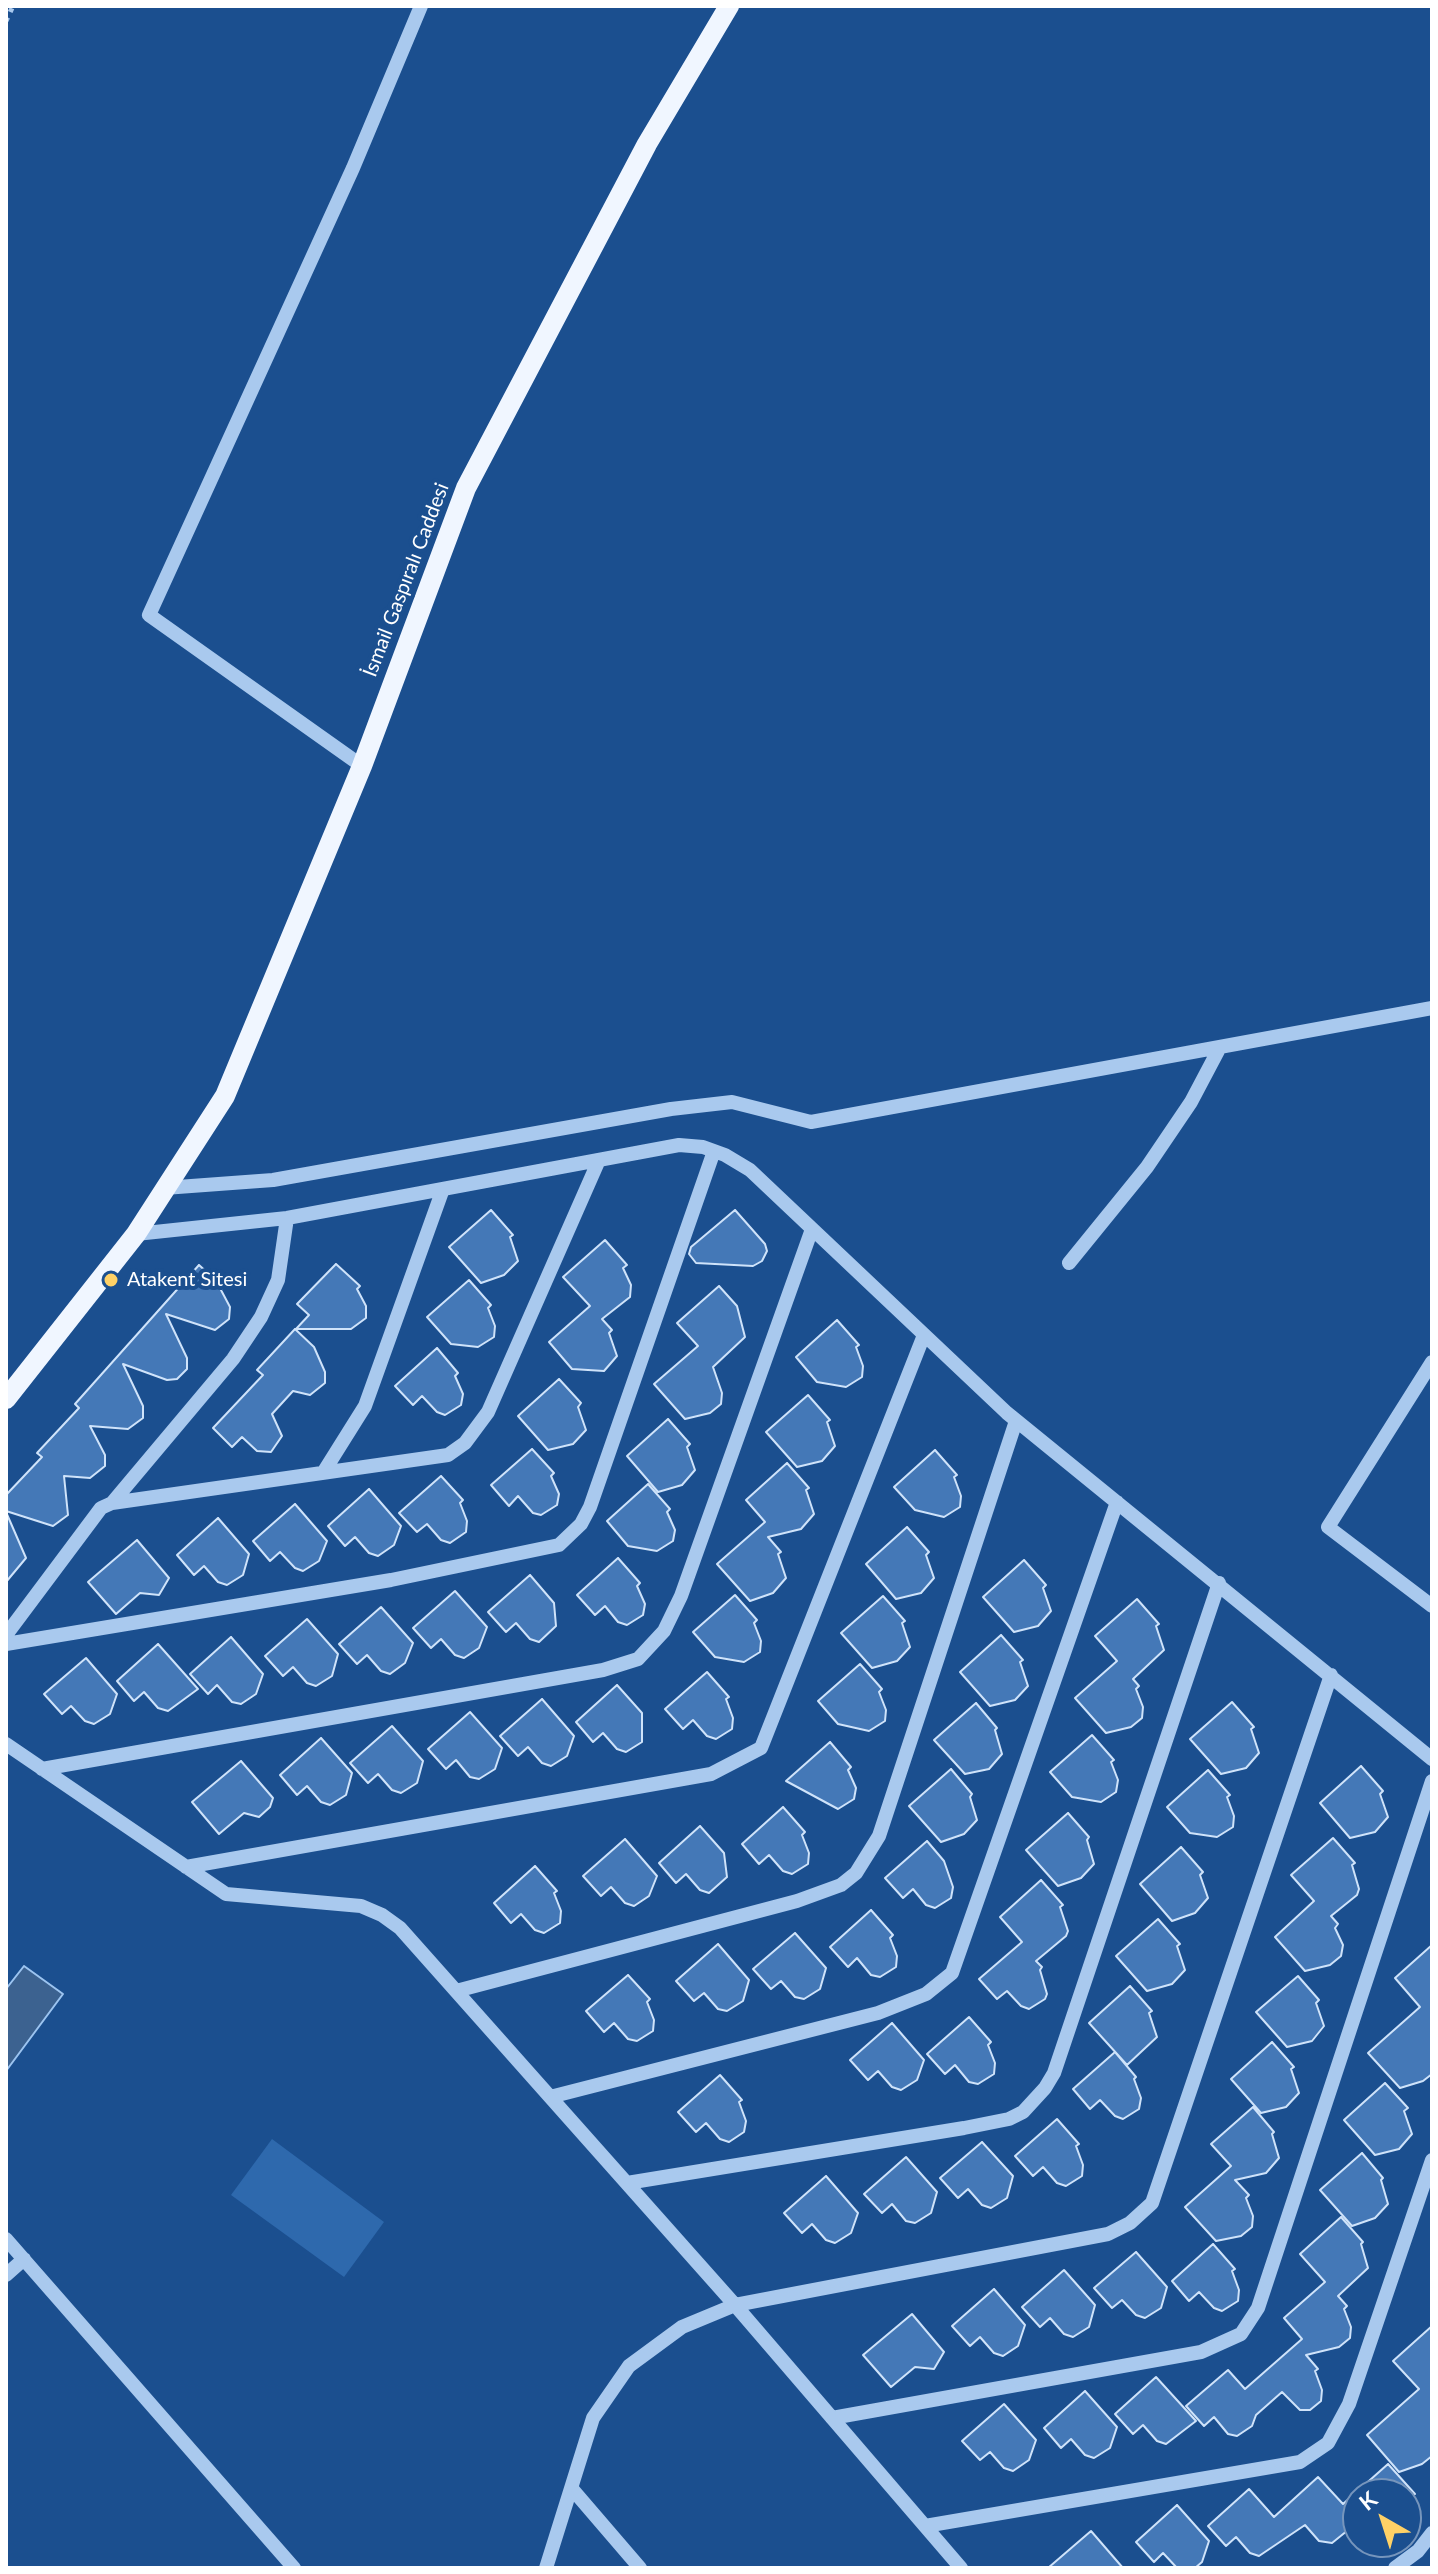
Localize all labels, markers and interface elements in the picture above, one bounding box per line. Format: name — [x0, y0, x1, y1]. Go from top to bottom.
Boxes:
street label: İsmail Gaspıralı Caddesi — [358, 480, 454, 680]
place label: Atakent Sitesi — [127, 1268, 247, 1292]
marker: Atakent Sitesi — [102, 1271, 120, 1289]
north arrow — [1342, 2478, 1422, 2558]
text: K — [1353, 2485, 1382, 2516]

